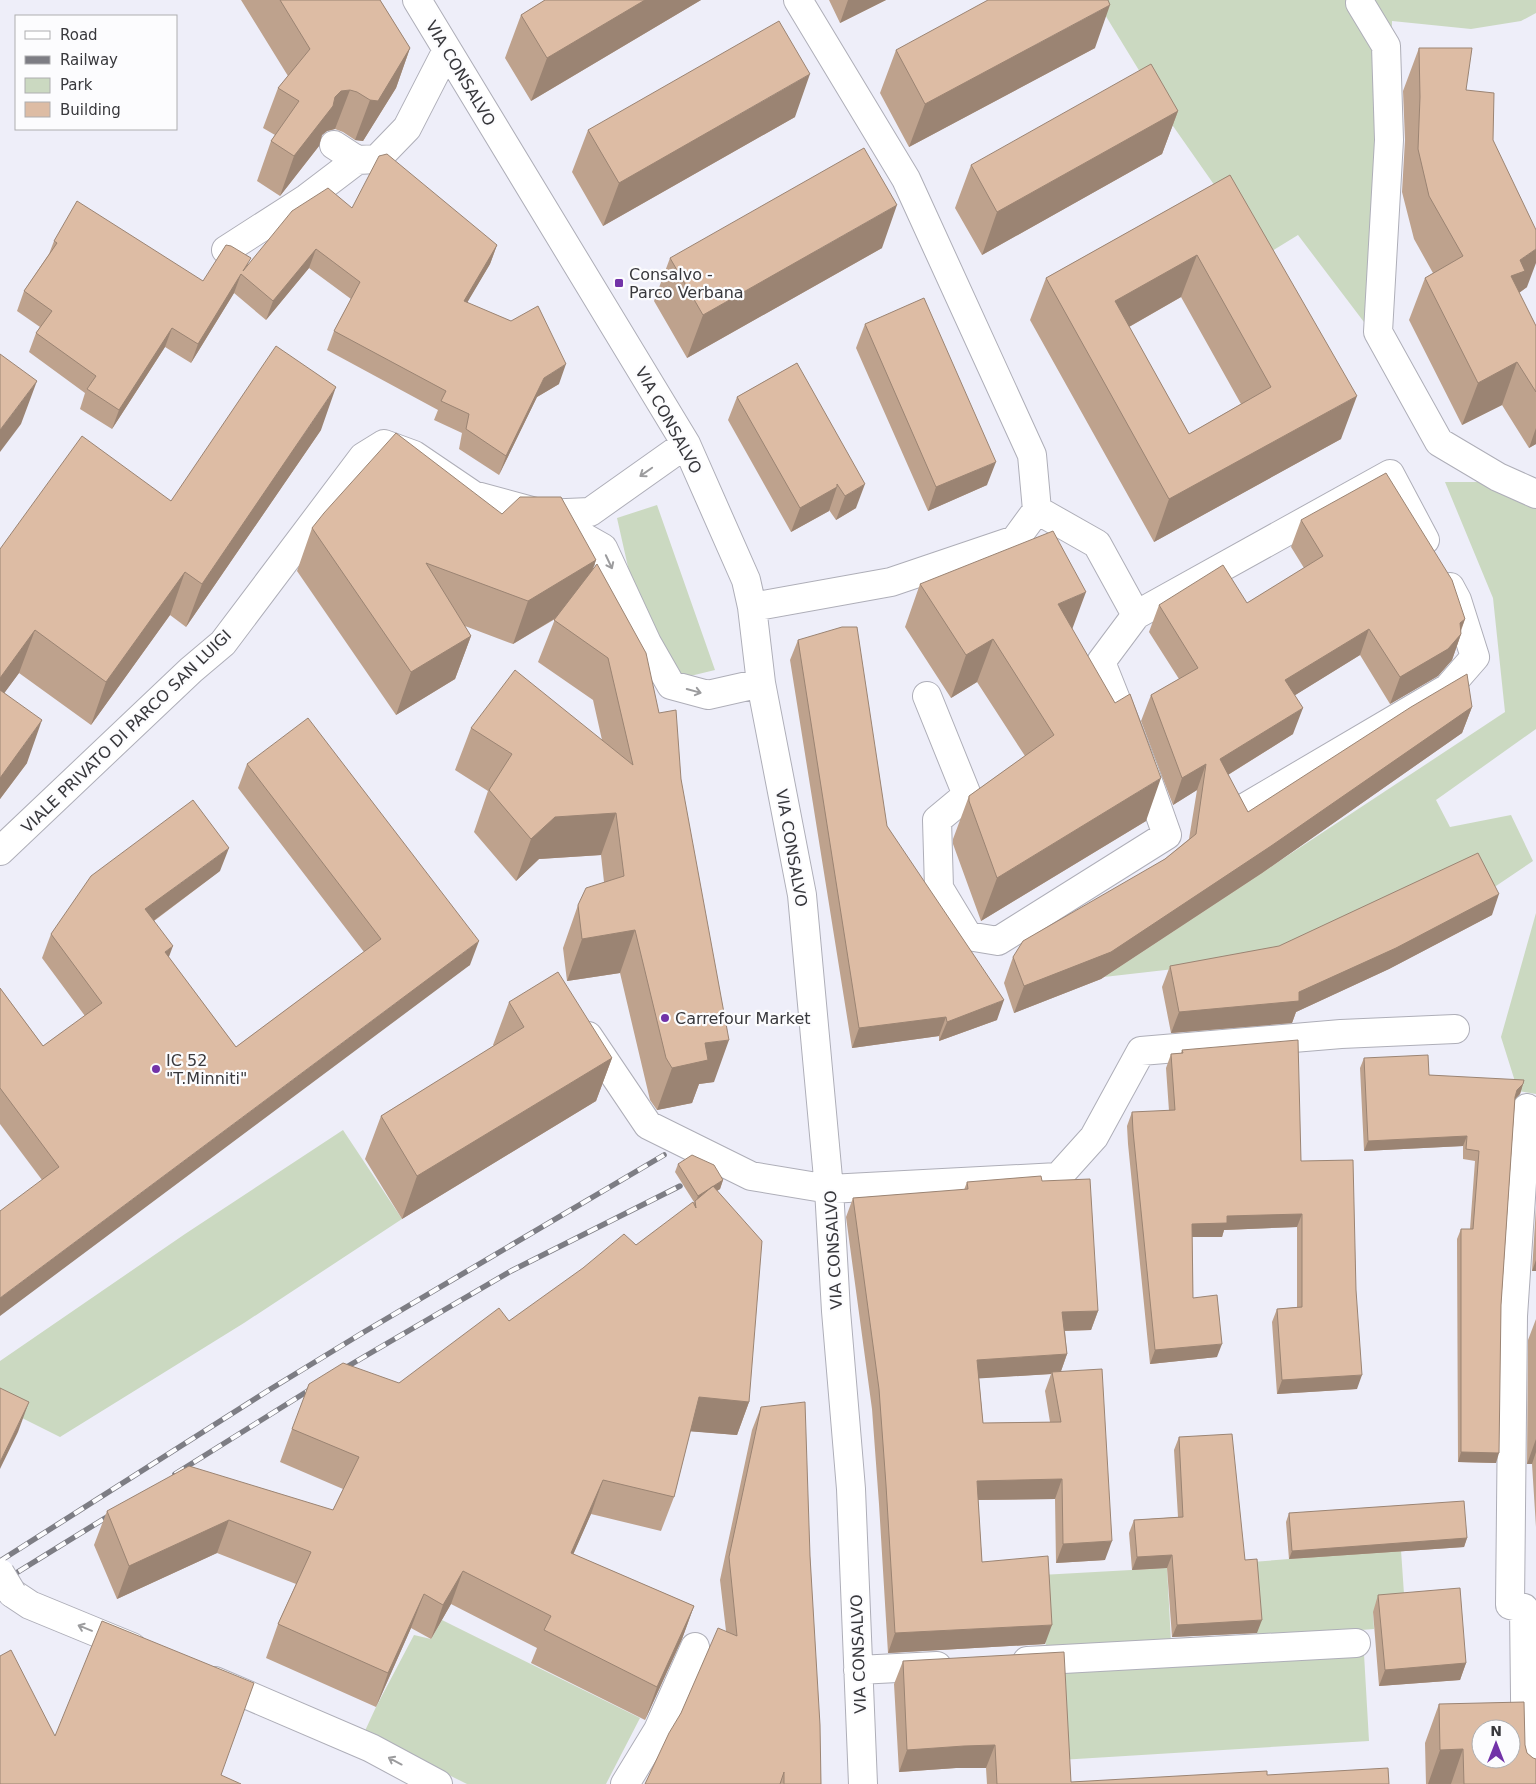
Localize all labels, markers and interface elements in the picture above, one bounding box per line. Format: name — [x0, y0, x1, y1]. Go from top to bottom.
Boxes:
legend — [15, 15, 178, 130]
street label: VIA CONSALVO — [422, 17, 499, 129]
text: Road — [60, 26, 98, 44]
text: Railway — [60, 51, 118, 69]
text: Park — [60, 76, 93, 94]
text: Building — [60, 101, 121, 119]
place label: Consalvo - Parco Verbana — [629, 265, 744, 302]
marker: Consalvo - Parco Verbana — [613, 277, 625, 289]
street label: VIA CONSALVO — [631, 363, 706, 477]
one-way arrow — [639, 467, 653, 477]
one-way arrow — [605, 554, 614, 569]
street label: VIALE PRIVATO DI PARCO SAN LUIGI — [18, 626, 235, 837]
one-way arrow — [686, 687, 702, 697]
street label: VIA CONSALVO — [772, 788, 811, 908]
place label: Carrefour Market — [675, 1009, 811, 1028]
marker: Carrefour Market — [659, 1012, 671, 1024]
place label: IC 52 "T.Minniti" — [166, 1051, 247, 1088]
marker: IC 52 "T.Minniti" — [150, 1063, 162, 1075]
street label: VIA CONSALVO — [821, 1190, 846, 1310]
street label: VIA CONSALVO — [847, 1594, 870, 1714]
one-way arrow — [78, 1623, 94, 1632]
north arrow — [1471, 1719, 1521, 1769]
text: N — [1490, 1723, 1502, 1739]
one-way arrow — [388, 1756, 403, 1766]

